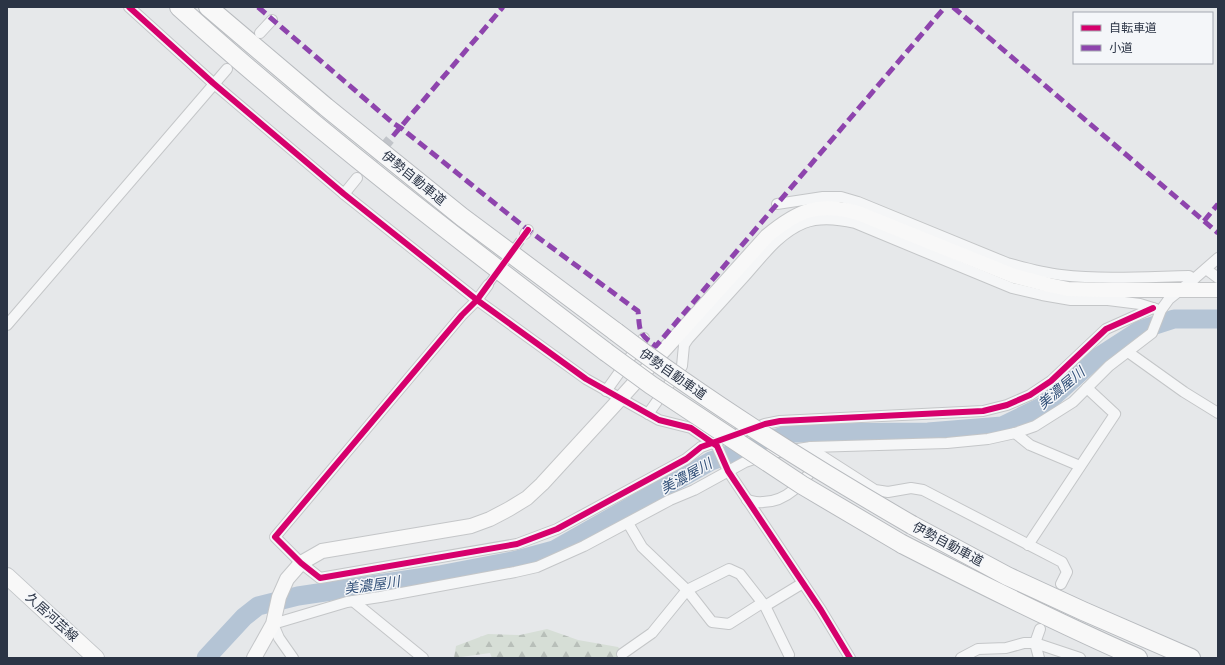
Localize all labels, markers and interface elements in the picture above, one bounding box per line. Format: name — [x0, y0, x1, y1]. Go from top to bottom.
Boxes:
legend — [1073, 12, 1213, 64]
text: 自転車道 — [1109, 21, 1157, 35]
text: 小道 — [1109, 41, 1133, 55]
street label: 伊勢自動車道 — [379, 148, 449, 208]
street label: 伊勢自動車道 — [637, 345, 709, 403]
water label: 美濃屋川 — [1034, 363, 1089, 412]
water label: 美濃屋川 — [658, 454, 716, 497]
street label: 伊勢自動車道 — [910, 519, 986, 569]
water label: 美濃屋川 — [343, 573, 403, 597]
street label: 久居河芸線 — [23, 590, 81, 644]

